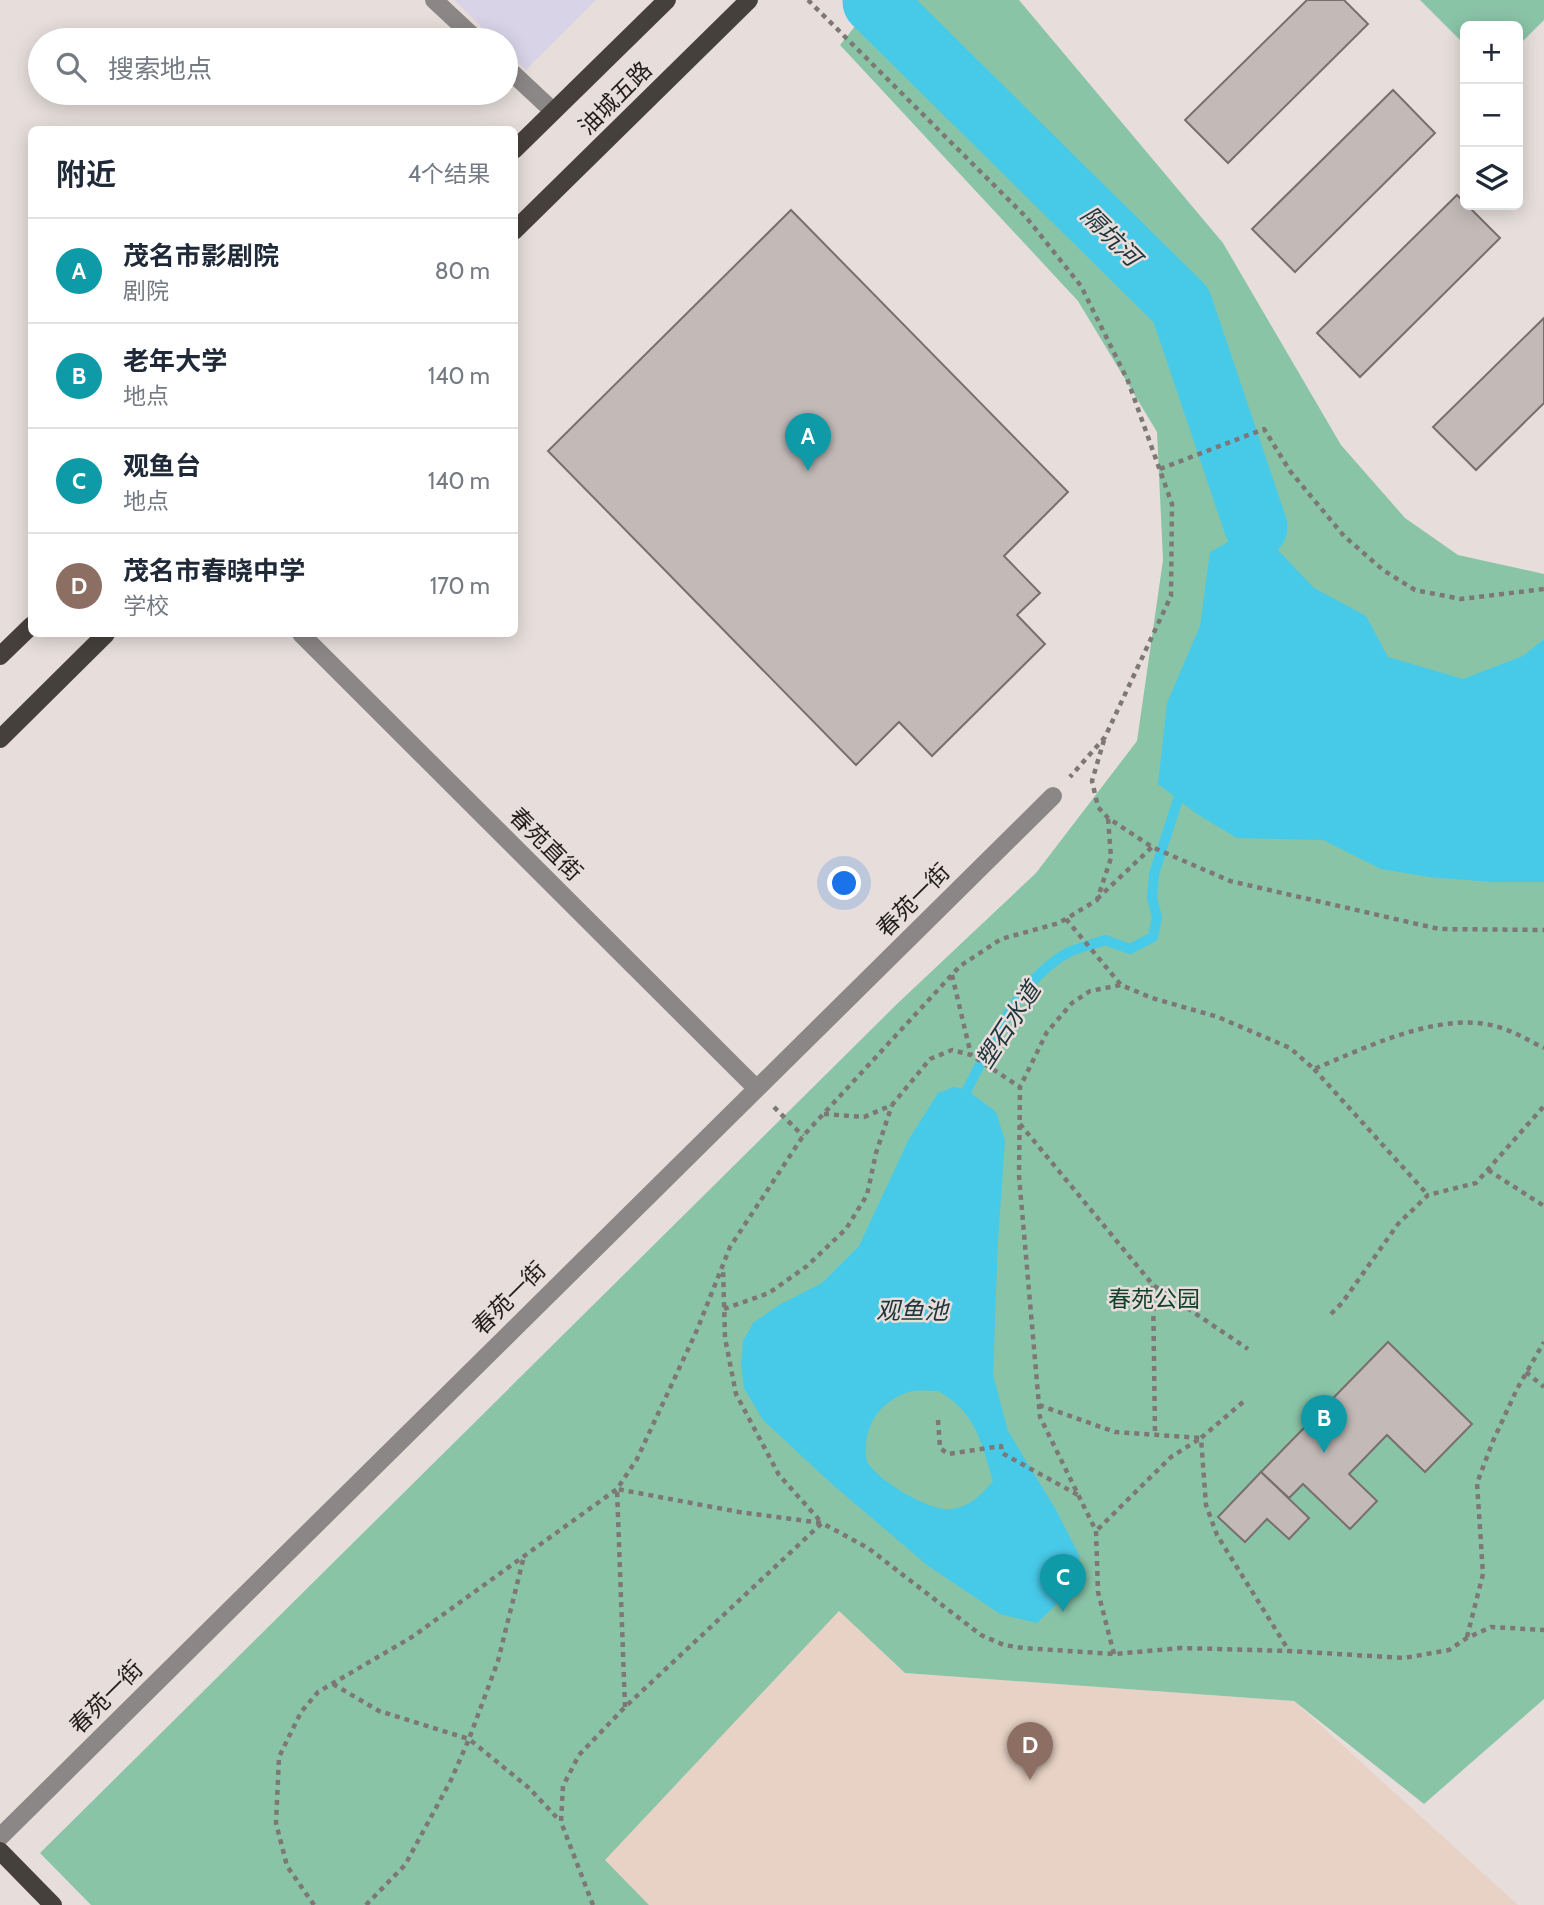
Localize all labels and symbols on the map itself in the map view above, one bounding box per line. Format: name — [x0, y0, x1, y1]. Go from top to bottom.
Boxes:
street label: 油城五路 — [573, 56, 657, 140]
water label: 隔坑河 — [1075, 200, 1150, 275]
pin: A — [785, 413, 831, 471]
street label: 春苑直街 — [504, 802, 588, 886]
street label: 春苑一街 — [871, 858, 955, 942]
your location — [827, 866, 861, 900]
water label: 塑石水道 — [970, 974, 1048, 1073]
street label: 春苑一街 — [467, 1256, 551, 1340]
park label: 春苑公园 — [1108, 1285, 1200, 1313]
water label: 观鱼池 — [876, 1296, 950, 1325]
pin: B — [1301, 1395, 1347, 1453]
pin: C — [1040, 1554, 1086, 1612]
street label: 春苑一街 — [64, 1655, 148, 1739]
pin: D — [1007, 1722, 1053, 1780]

